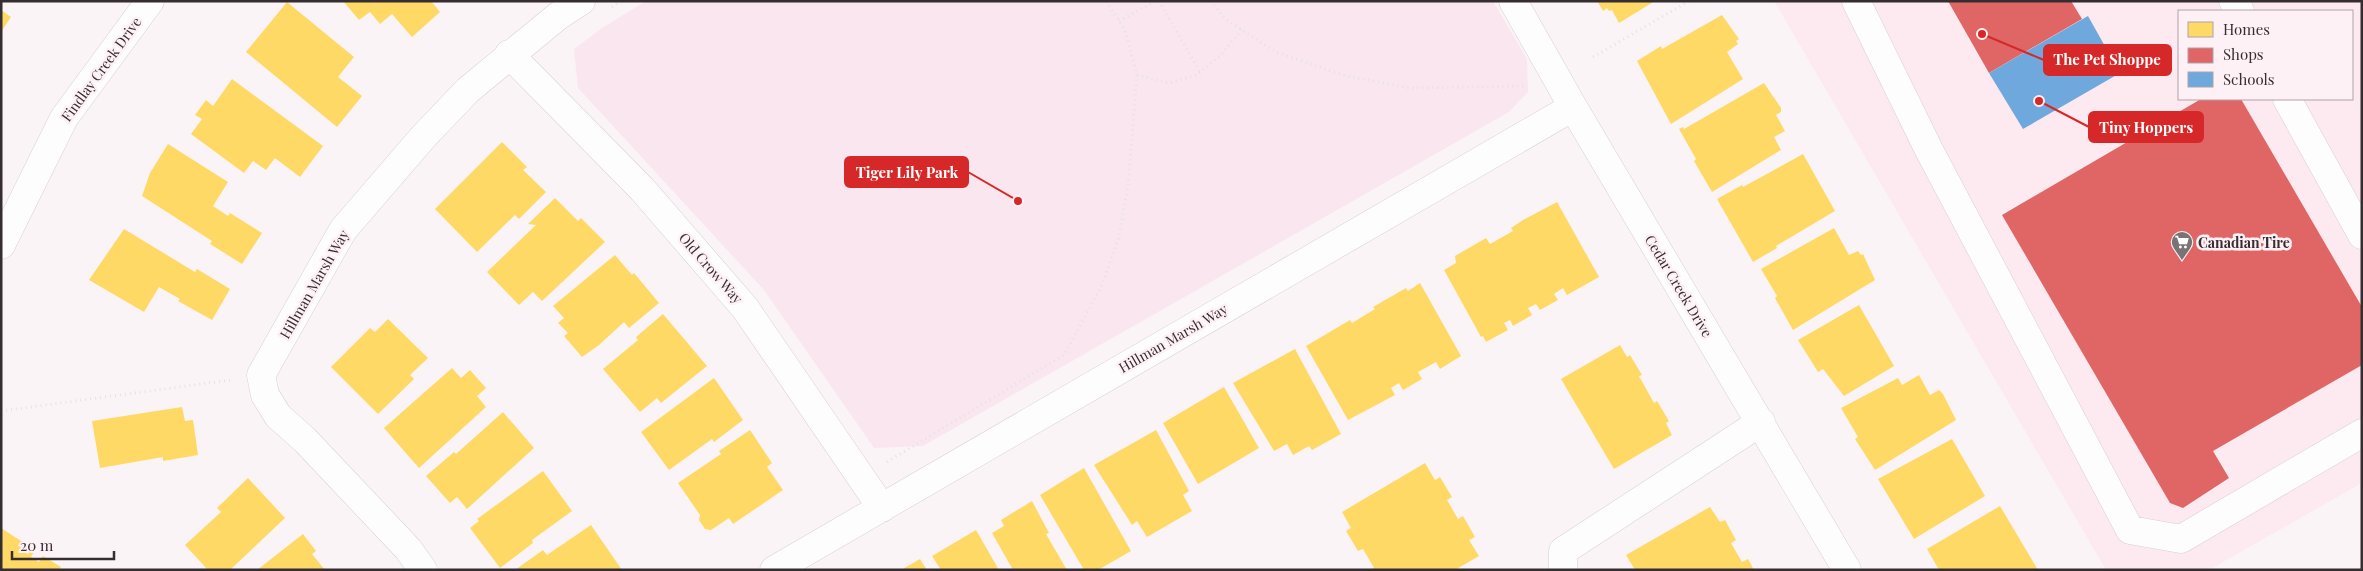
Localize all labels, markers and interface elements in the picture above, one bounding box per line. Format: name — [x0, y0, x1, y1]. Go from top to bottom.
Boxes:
legend — [2178, 10, 2353, 100]
street label: Findlay Creek Drive — [57, 13, 145, 125]
text: Homes — [2223, 19, 2270, 39]
text: Shops — [2223, 44, 2264, 64]
callout: The Pet Shoppe — [2044, 45, 2171, 75]
text: The Pet Shoppe — [2053, 49, 2161, 69]
text: Schools — [2223, 69, 2275, 89]
callout: Tiny Hoppers — [2089, 112, 2203, 142]
text: Tiny Hoppers — [2099, 117, 2193, 137]
callout: Tiger Lily Park — [845, 157, 968, 187]
text: Tiger Lily Park — [856, 162, 958, 182]
street label: Hillman Marsh Way — [275, 226, 353, 342]
street label: Old Crow Way — [675, 228, 747, 308]
supermarket icon: Canadian Tire — [2170, 230, 2194, 261]
street label: Cedar Creek Drive — [1641, 231, 1717, 341]
place label: Canadian Tire — [2198, 233, 2290, 252]
street label: Hillman Marsh Way — [1115, 299, 1231, 377]
scale bar — [12, 528, 115, 560]
text: 20 m — [20, 535, 54, 555]

